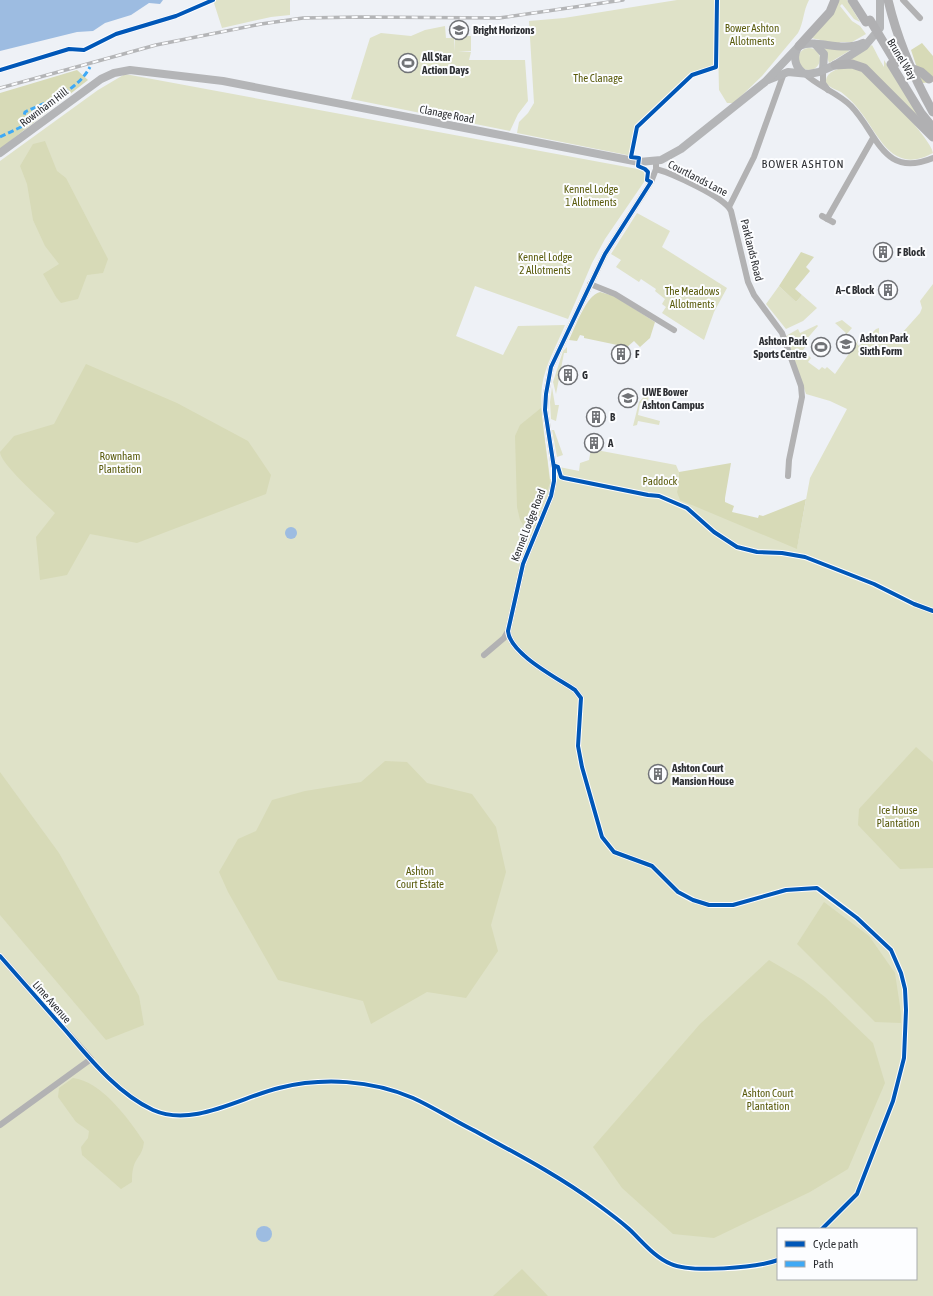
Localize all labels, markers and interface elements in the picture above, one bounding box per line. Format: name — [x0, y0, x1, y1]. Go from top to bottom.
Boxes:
school or university icon: Bright Horizons — [448, 19, 470, 41]
park label: Bower Ashton Allotments — [725, 22, 779, 47]
place label: Bright Horizons — [473, 24, 534, 36]
street label: Brunel Way — [885, 36, 919, 82]
place label: All Star Action Days — [421, 51, 469, 76]
sports icon: All Star Action Days — [397, 52, 419, 74]
park label: The Clanage — [573, 72, 623, 84]
street label: Rownham Hill — [18, 85, 70, 129]
street label: Clanage Road — [419, 103, 475, 125]
district label: BOWER ASHTON — [761, 157, 845, 171]
street label: Courtlands Lane — [666, 158, 730, 198]
park label: Kennel Lodge 1 Allotments — [564, 183, 618, 208]
street label: Parklands Road — [739, 218, 765, 282]
building icon: F Block — [872, 241, 894, 263]
place label: F Block — [897, 246, 925, 258]
park label: Kennel Lodge 2 Allotments — [518, 251, 572, 276]
building icon: A–C Block — [877, 279, 899, 301]
place label: A–C Block — [835, 284, 874, 296]
park label: The Meadows Allotments — [665, 285, 719, 310]
place label: Ashton Park Sixth Form — [859, 332, 908, 357]
school or university icon: Ashton Park Sixth Form — [835, 333, 857, 355]
place label: Ashton Park Sports Centre — [754, 335, 807, 360]
sports icon: Ashton Park Sports Centre — [810, 336, 832, 358]
building icon: F — [610, 343, 632, 365]
place label: F — [635, 348, 640, 360]
building icon: G — [557, 364, 579, 386]
place label: G — [582, 369, 588, 381]
place label: UWE Bower Ashton Campus — [641, 386, 704, 411]
school or university icon: UWE Bower Ashton Campus — [617, 387, 639, 409]
building icon: B — [585, 406, 607, 428]
place label: B — [610, 411, 616, 423]
building icon: A — [583, 432, 605, 454]
place label: A — [607, 437, 614, 449]
park label: Rownham Plantation — [98, 450, 142, 475]
park label: Paddock — [643, 475, 678, 487]
street label: Kennel Lodge Road — [509, 487, 547, 563]
place label: Ashton Court Mansion House — [671, 762, 734, 787]
building icon: Ashton Court Mansion House — [647, 763, 669, 785]
park label: Ice House Plantation — [876, 804, 920, 829]
park label: Ashton Court Estate — [396, 865, 444, 890]
street label: Lime Avenue — [31, 979, 73, 1025]
park label: Ashton Court Plantation — [742, 1087, 794, 1112]
legend — [777, 1228, 917, 1280]
text: Cycle path — [813, 1237, 858, 1251]
text: Path — [813, 1257, 834, 1271]

